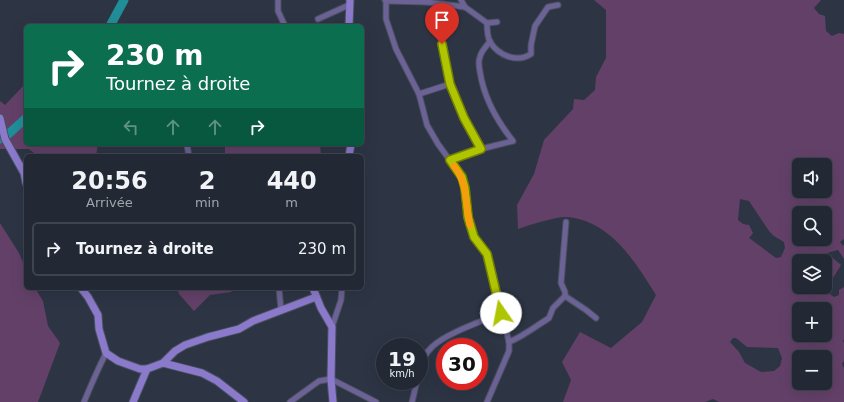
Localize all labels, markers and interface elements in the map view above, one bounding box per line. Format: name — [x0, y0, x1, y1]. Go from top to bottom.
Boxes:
pin — [425, 3, 459, 44]
icon: arrive — [431, 9, 453, 31]
text: 230 m — [106, 39, 203, 72]
icon: right — [40, 40, 92, 92]
text: Tournez à droite — [106, 73, 250, 94]
icon: left — [120, 116, 142, 138]
icon: ahead — [162, 116, 184, 138]
icon: ahead — [204, 116, 226, 138]
icon: right — [246, 116, 268, 138]
map controls — [792, 158, 832, 390]
button: sound — [792, 158, 832, 198]
text: 20:56 — [71, 167, 148, 195]
text: 2 — [199, 167, 215, 195]
text: 440 — [267, 167, 317, 195]
text: Arrivée — [86, 195, 133, 210]
text: min — [195, 195, 219, 210]
text: m — [285, 195, 298, 210]
button: search — [792, 206, 832, 246]
icon: right — [42, 238, 64, 260]
text: Tournez à droite — [76, 240, 214, 258]
text: 230 m — [298, 240, 346, 258]
button: layers — [792, 254, 832, 294]
position arrow — [480, 292, 522, 334]
button: + — [792, 302, 832, 342]
speed limit sign: 30 — [436, 338, 488, 390]
text: 19 — [388, 347, 416, 371]
button: − — [792, 350, 832, 390]
text: km/h — [389, 368, 415, 379]

